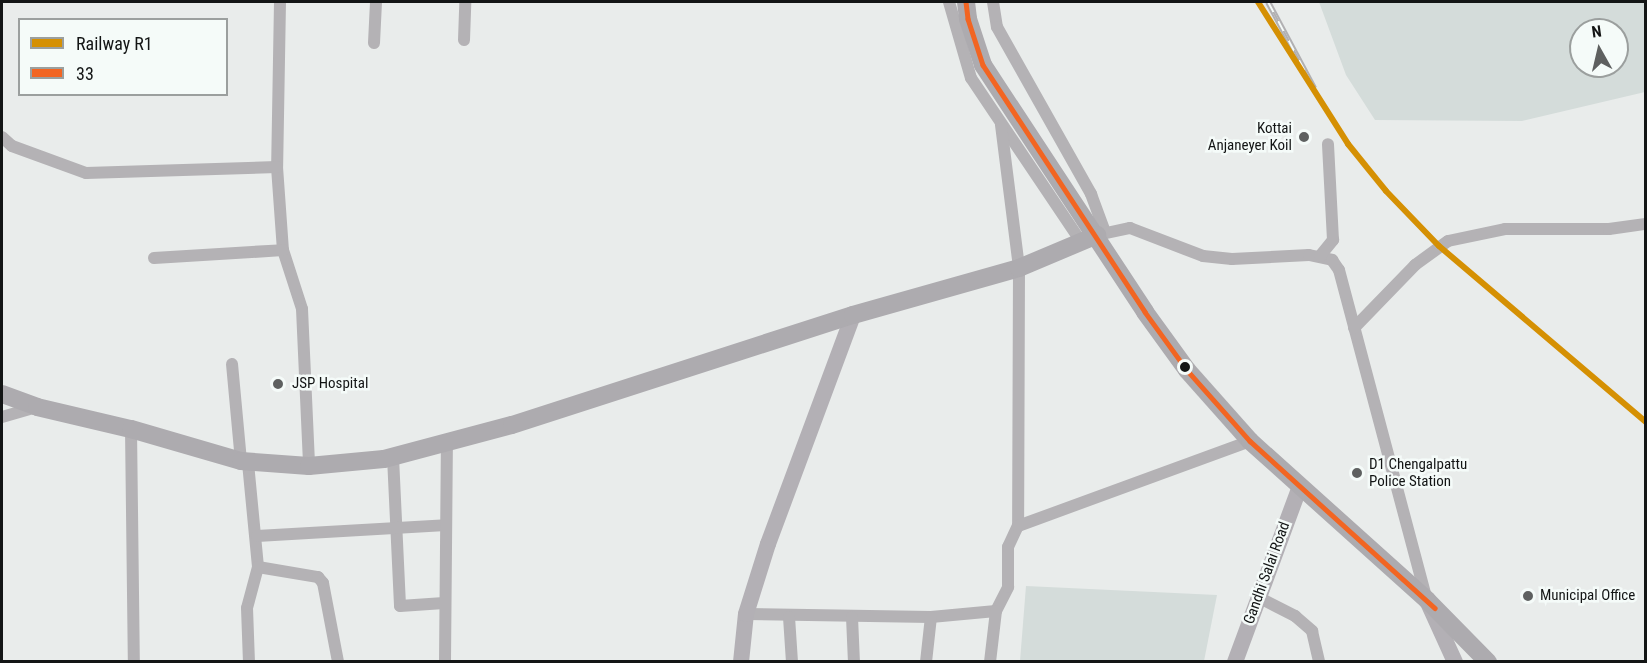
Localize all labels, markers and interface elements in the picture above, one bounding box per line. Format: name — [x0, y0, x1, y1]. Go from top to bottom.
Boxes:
legend — [18, 18, 228, 96]
north arrow — [1569, 18, 1629, 78]
text: N — [1591, 22, 1603, 42]
text: Railway R1 — [76, 33, 153, 54]
text: 33 — [76, 63, 94, 84]
place label: Kottai Anjaneyer Koil — [1208, 119, 1292, 154]
marker: Kottai Anjaneyer Koil — [1297, 130, 1311, 144]
unlabelled marker — [1179, 361, 1191, 373]
marker: JSP Hospital — [269, 375, 287, 393]
place label: JSP Hospital — [292, 375, 368, 393]
place label: D1 Chengalpattu Police Station — [1369, 455, 1467, 490]
marker: D1 Chengalpattu Police Station — [1350, 466, 1364, 480]
street label: Gandhi Salai Road — [1240, 519, 1294, 627]
place label: Municipal Office — [1540, 587, 1635, 605]
marker: Municipal Office — [1521, 589, 1535, 603]

